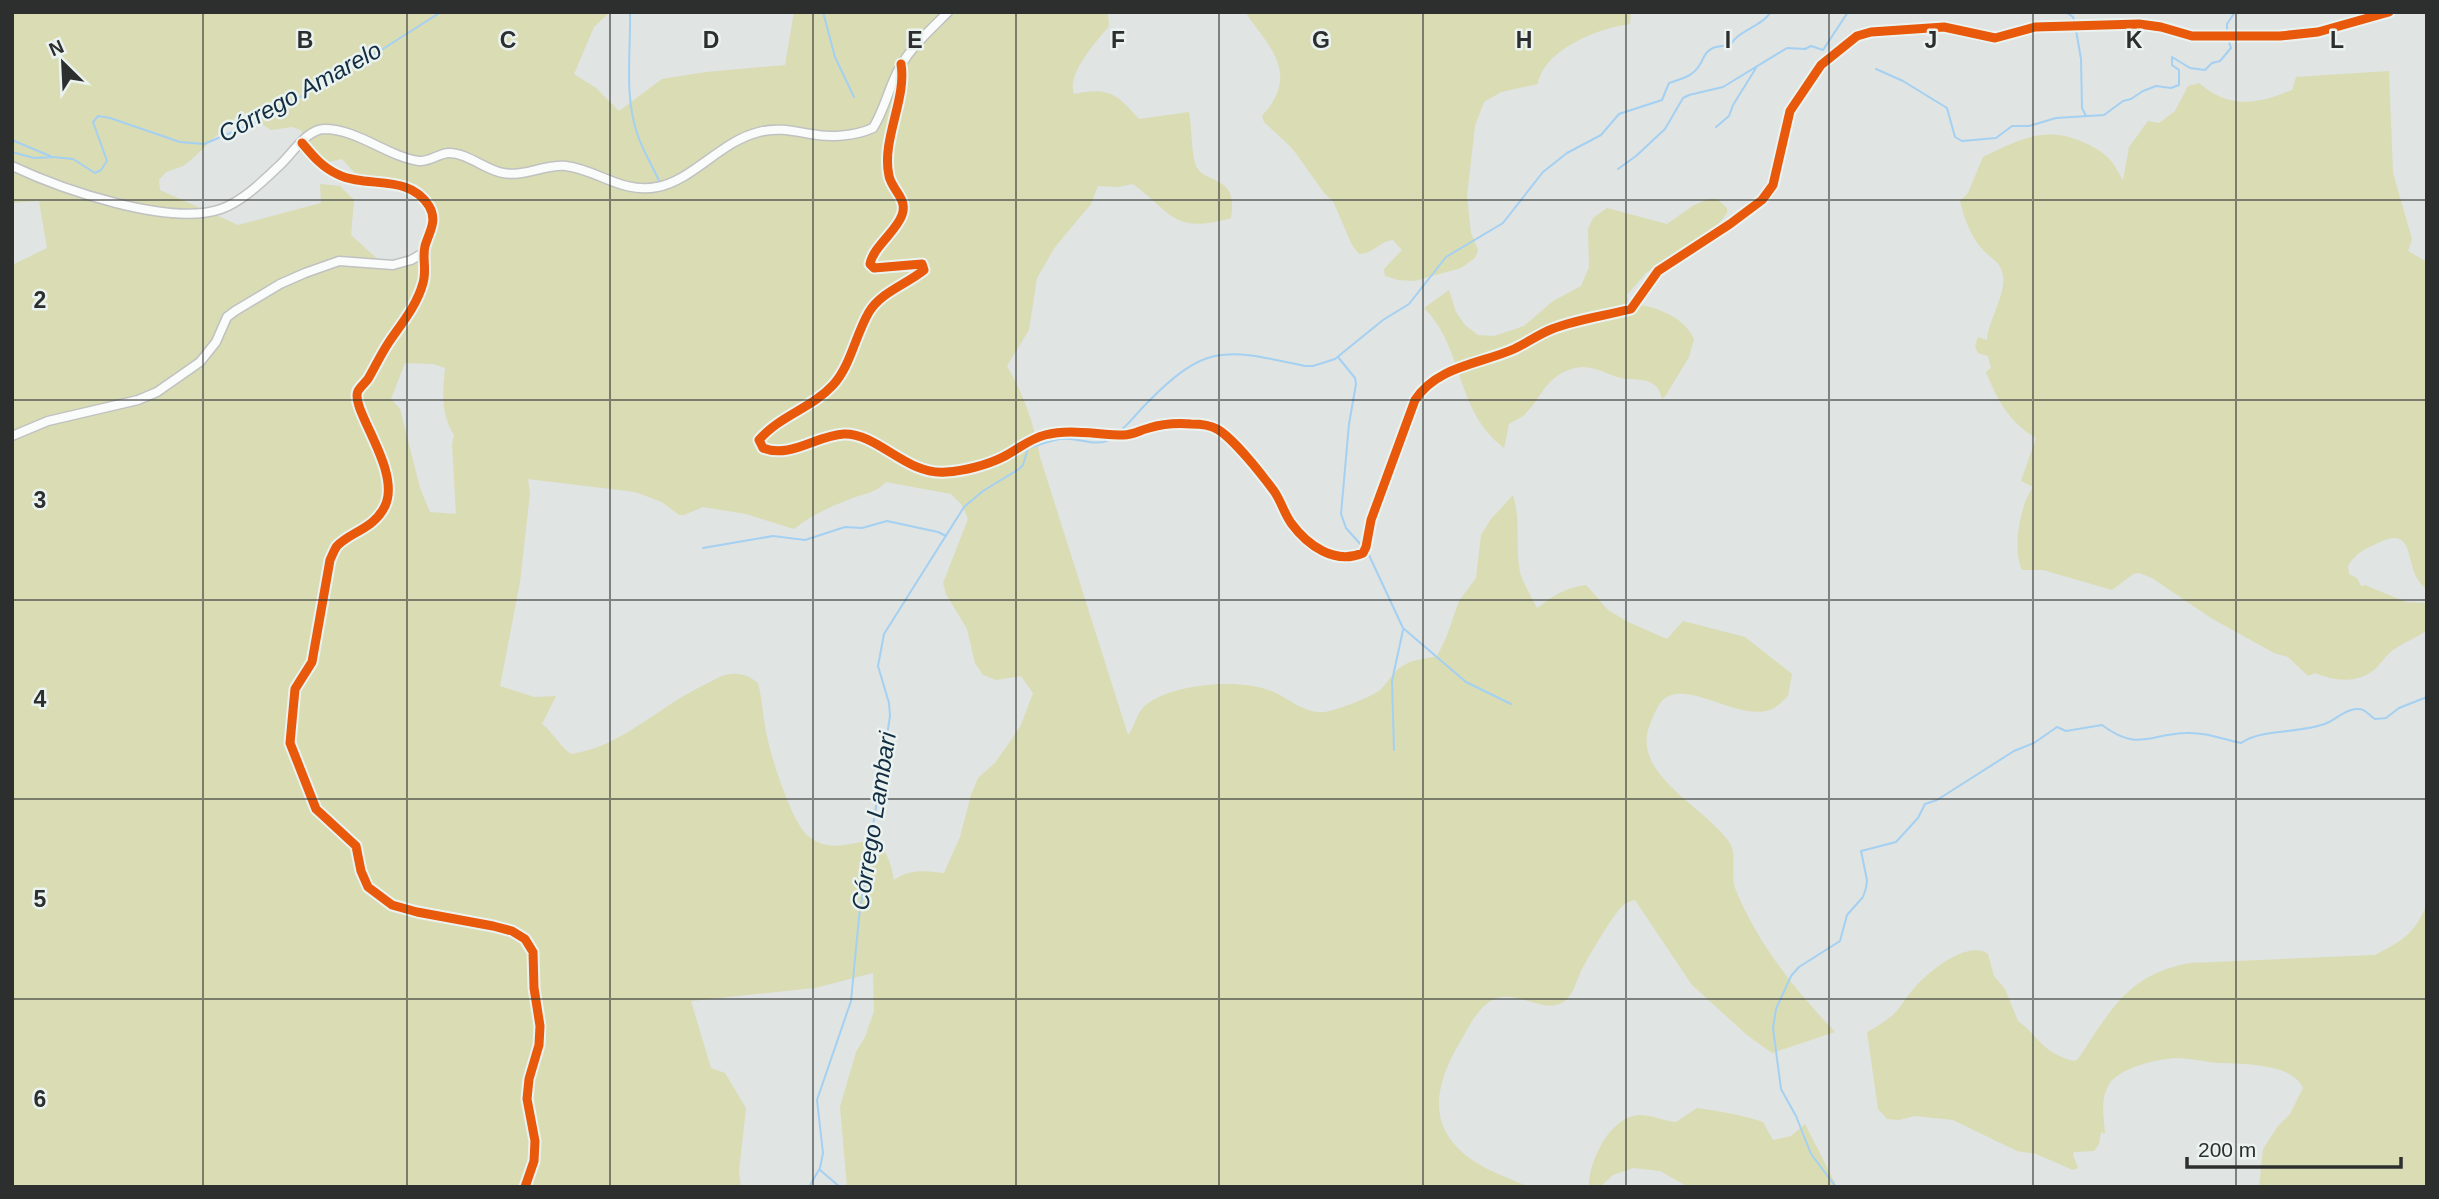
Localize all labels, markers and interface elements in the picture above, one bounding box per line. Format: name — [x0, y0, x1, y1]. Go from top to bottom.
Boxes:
text: B — [297, 27, 313, 53]
text: C — [500, 27, 516, 53]
text: D — [703, 27, 719, 53]
text: E — [907, 27, 923, 53]
text: F — [1111, 27, 1125, 53]
text: G — [1312, 27, 1330, 53]
text: H — [1516, 27, 1532, 53]
text: I — [1725, 27, 1731, 53]
text: J — [1925, 27, 1937, 53]
text: K — [2126, 27, 2143, 53]
text: L — [2330, 27, 2344, 53]
north arrow — [28, 28, 98, 98]
text: N — [46, 36, 67, 60]
water label: Córrego Amarelo — [214, 36, 386, 147]
text: 2 — [34, 287, 46, 313]
text: 3 — [34, 487, 46, 513]
text: 4 — [34, 686, 47, 712]
water label: Córrego Lambari — [846, 729, 901, 912]
text: 5 — [34, 886, 47, 912]
text: 6 — [34, 1086, 46, 1112]
scale bar — [2187, 1126, 2400, 1170]
text: 200 m — [2198, 1138, 2256, 1161]

